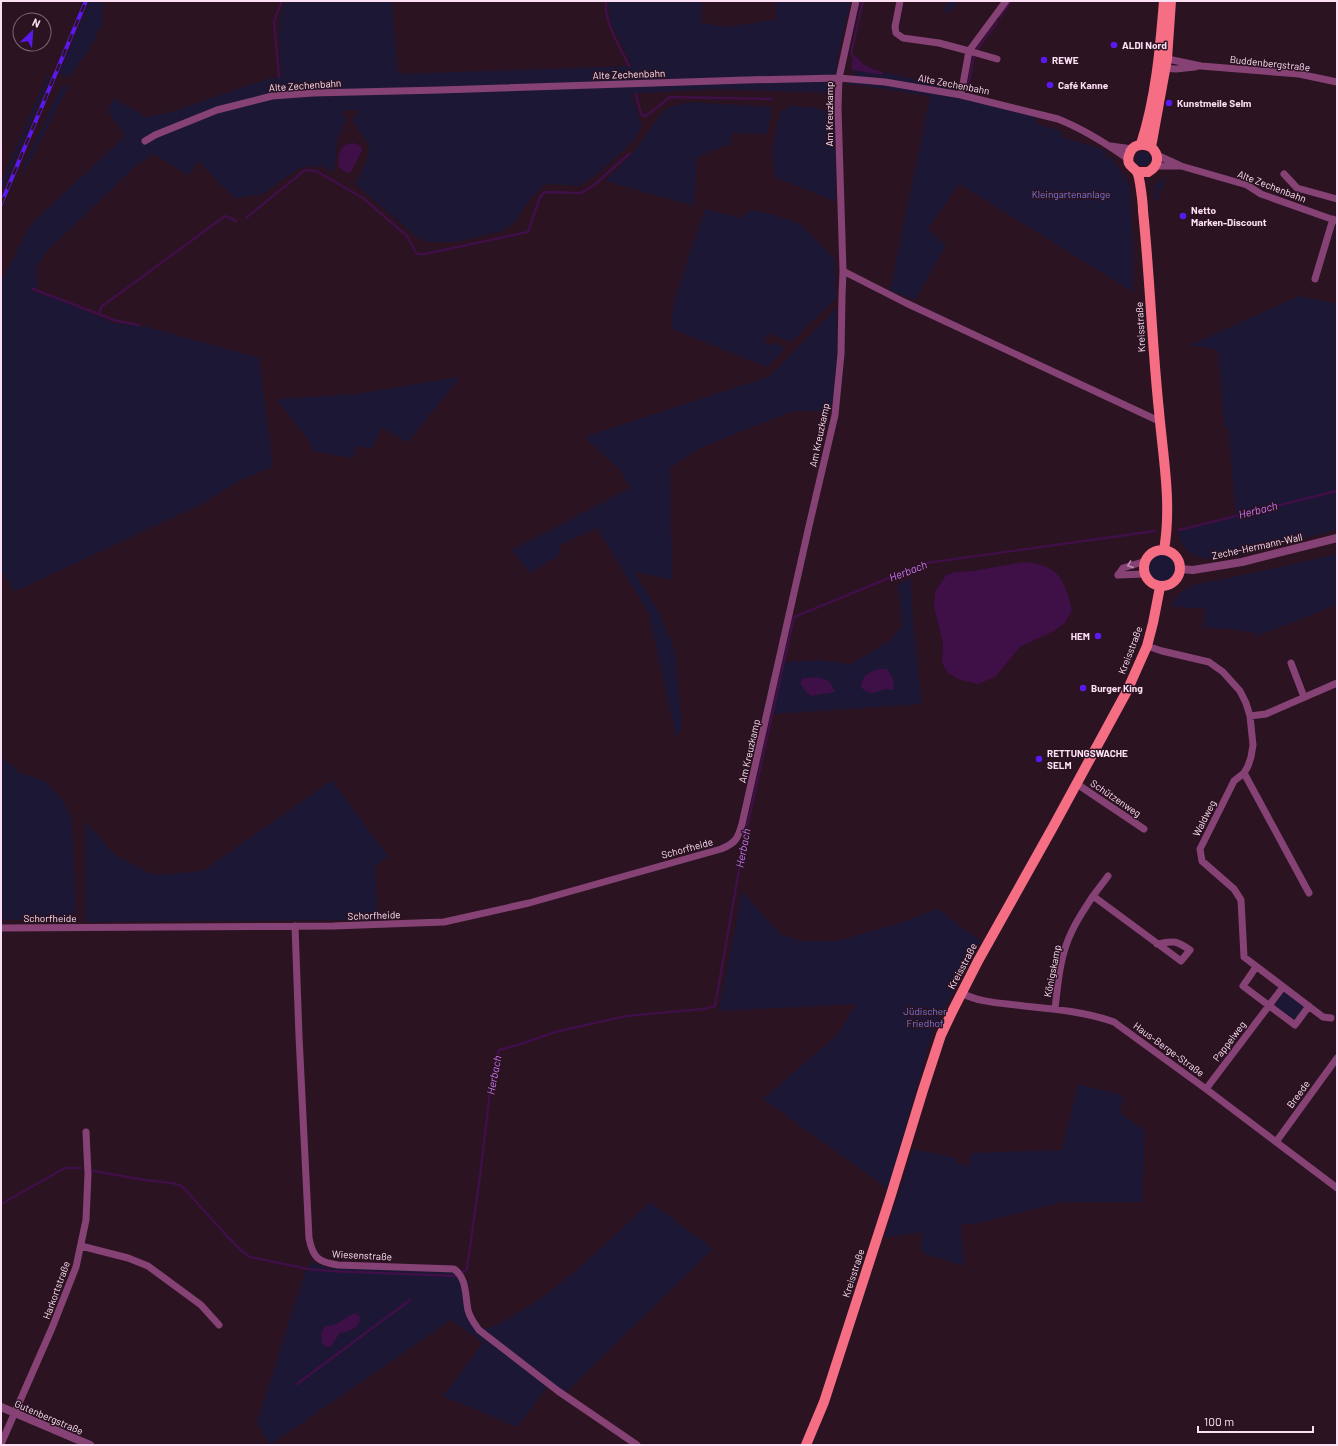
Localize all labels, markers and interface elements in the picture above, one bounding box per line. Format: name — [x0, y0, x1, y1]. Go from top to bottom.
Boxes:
north arrow — [12, 12, 52, 52]
text: N — [30, 15, 43, 30]
place label: ALDI Nord — [1122, 39, 1167, 51]
marker: ALDI Nord — [1109, 40, 1119, 50]
street label: Buddenbergstraße — [1229, 53, 1311, 73]
place label: REWE — [1052, 54, 1079, 66]
marker: REWE — [1039, 55, 1049, 65]
street label: Alte Zechenbahn — [593, 67, 665, 81]
street label: Alte Zechenbahn — [917, 71, 991, 97]
street label: Alte Zechenbahn — [268, 76, 342, 94]
place label: Café Kanne — [1058, 79, 1109, 91]
marker: Café Kanne — [1045, 80, 1055, 90]
street label: Am Kreuzkamp — [823, 82, 835, 147]
place label: Kunstmeile Selm — [1177, 97, 1251, 109]
marker: Kunstmeile Selm — [1164, 98, 1174, 108]
street label: Alte Zechenbahn — [1236, 167, 1308, 205]
park label: Kleingartenanlage — [1032, 188, 1110, 200]
place label: Netto Marken-Discount — [1191, 204, 1267, 228]
marker: Netto Marken-Discount — [1178, 211, 1188, 221]
street label: Kreisstraße — [1133, 302, 1147, 352]
street label: Am Kreuzkamp — [806, 402, 832, 468]
water label: Herbach — [1237, 498, 1279, 521]
street label: Zeche-Hermann-Wall — [1211, 531, 1303, 561]
water label: Herbach — [887, 557, 929, 584]
one-way arrow — [1127, 561, 1134, 569]
street label: Kreisstraße — [1115, 624, 1145, 676]
place label: HEM — [1071, 630, 1090, 642]
marker: HEM — [1093, 631, 1103, 641]
place label: Burger King — [1091, 682, 1143, 694]
marker: Burger King — [1078, 683, 1088, 693]
street label: Am Kreuzkamp — [736, 718, 762, 784]
place label: RETTUNGSWACHE SELM — [1047, 747, 1128, 771]
marker: RETTUNGSWACHE SELM — [1034, 754, 1044, 764]
street label: Schützenweg — [1088, 777, 1144, 819]
street label: Waldweg — [1190, 798, 1218, 838]
water label: Herbach — [732, 827, 753, 869]
street label: Schorfheide — [660, 835, 714, 861]
street label: Schorfheide — [347, 908, 401, 922]
street label: Schorfheide — [23, 912, 77, 924]
street label: Kreisstraße — [945, 941, 979, 991]
street label: Königskamp — [1041, 944, 1063, 998]
park label: Jüdischer Friedhof — [903, 1005, 947, 1029]
street label: Pappelweg — [1210, 1018, 1248, 1064]
street label: Haus-Berge-Straße — [1131, 1019, 1207, 1079]
water label: Herbach — [483, 1054, 504, 1096]
street label: Breede — [1284, 1078, 1312, 1110]
street label: Wiesenstraße — [332, 1247, 392, 1263]
street label: Kreisstraße — [840, 1247, 866, 1299]
street label: Harkortstraße — [40, 1259, 72, 1321]
street label: Gutenbergstraße — [13, 1397, 85, 1437]
scale bar — [1198, 1408, 1313, 1434]
text: 100 m — [1204, 1414, 1234, 1428]

